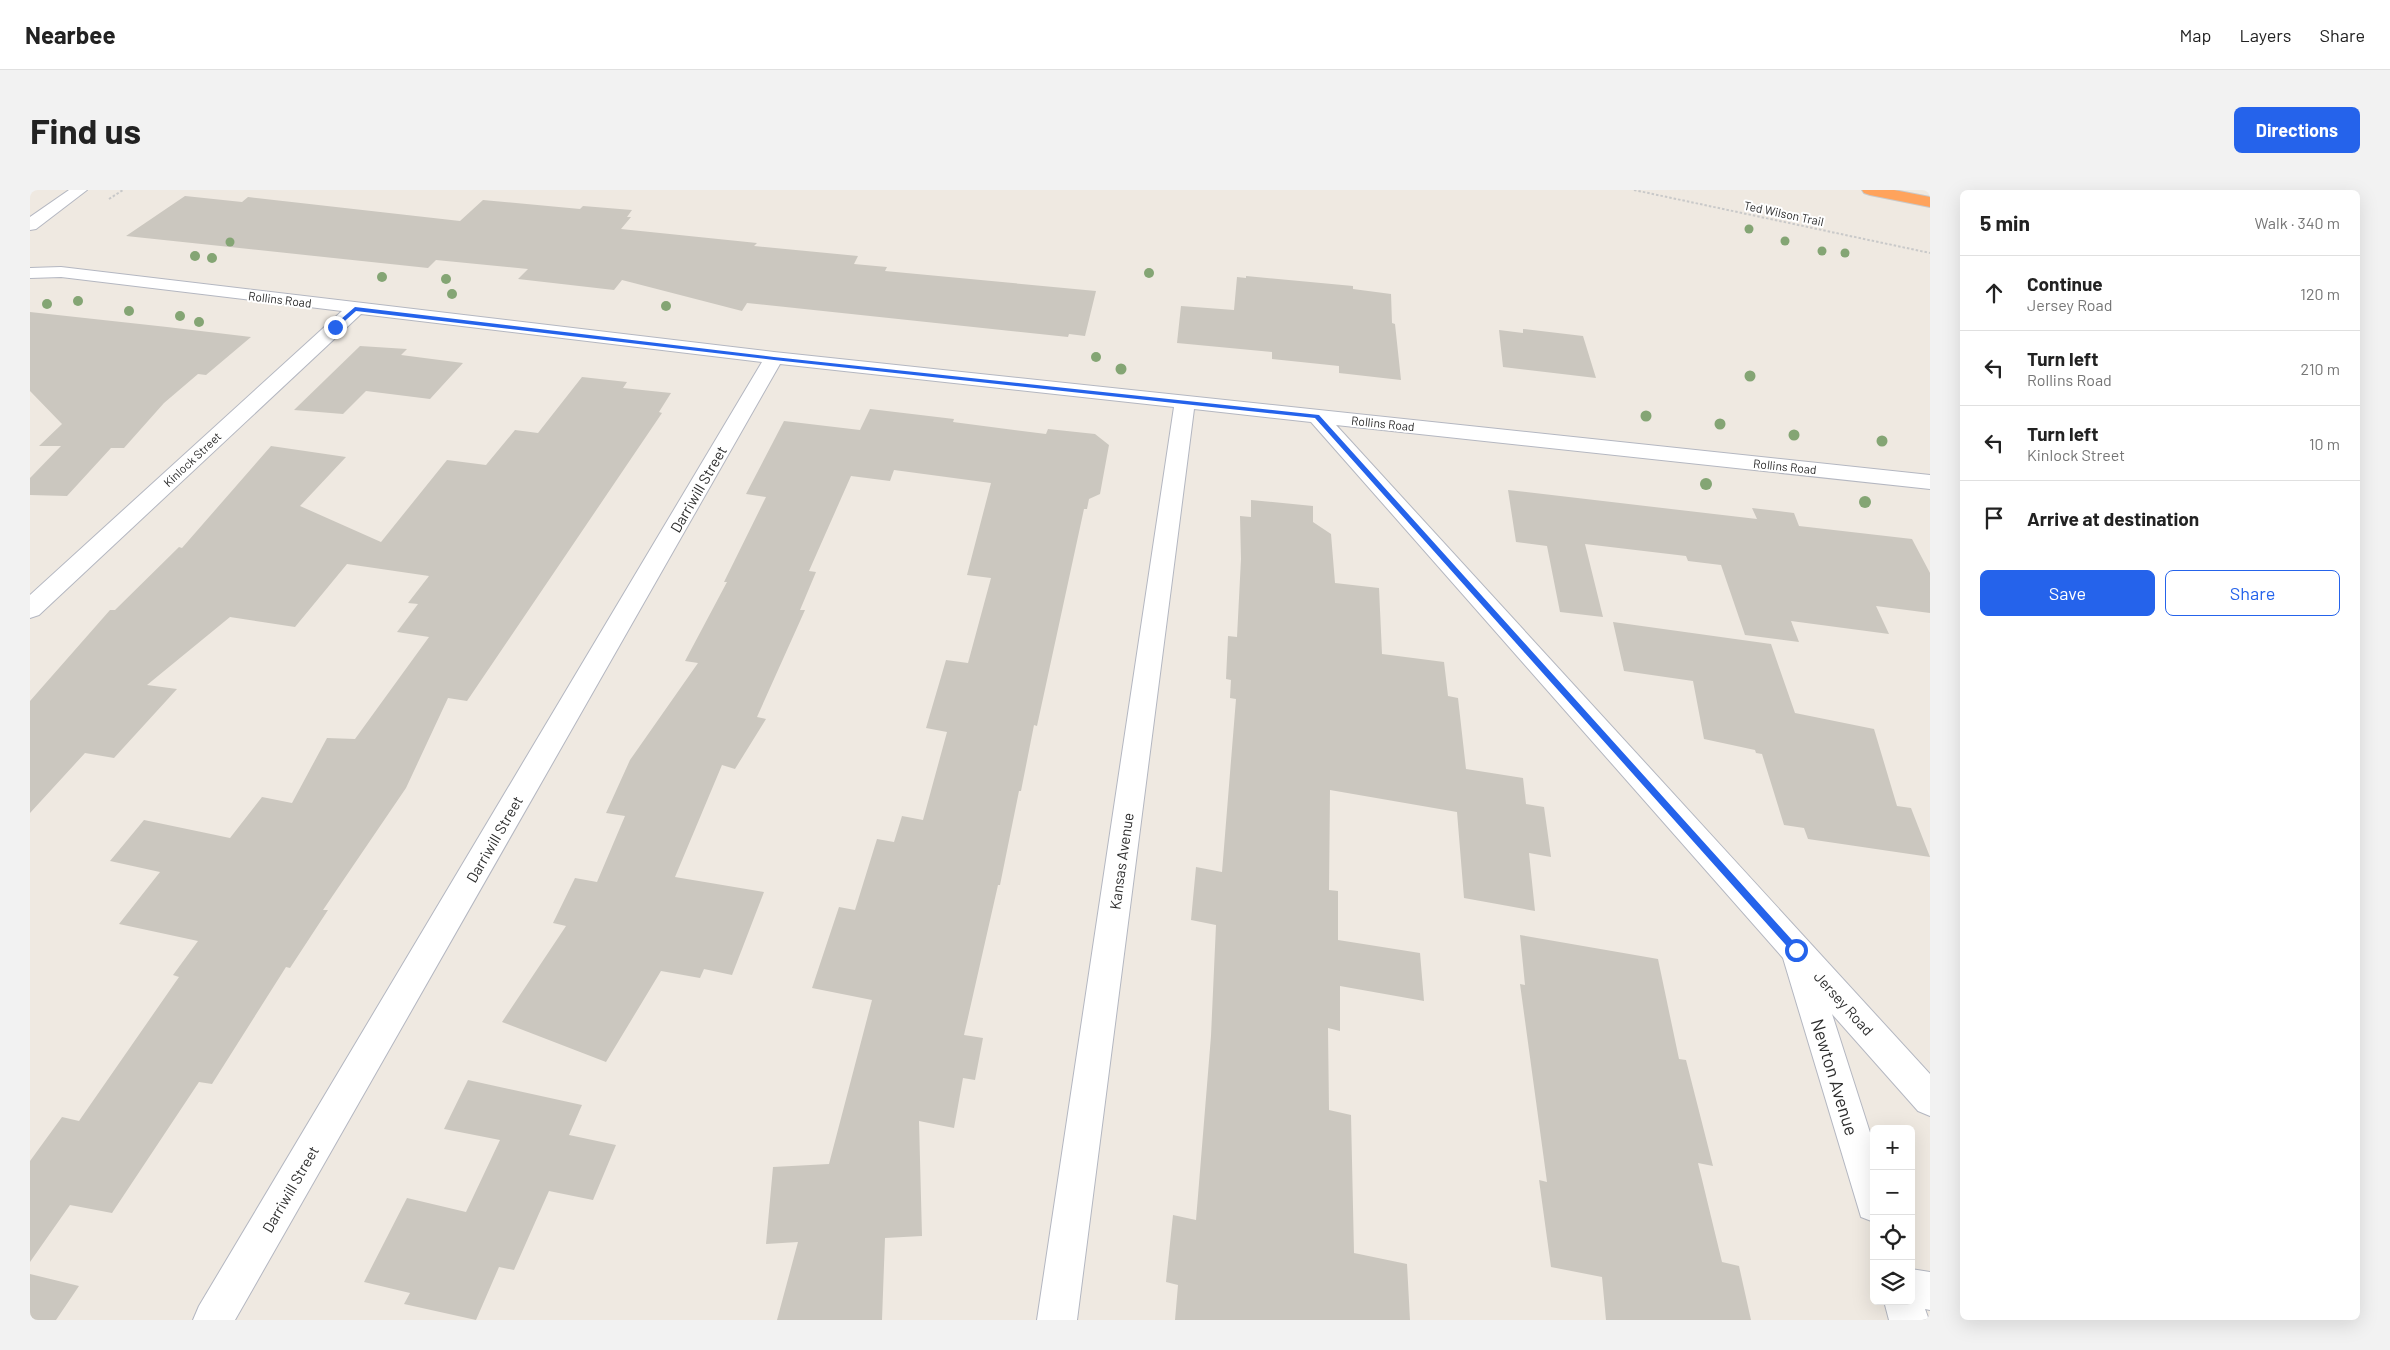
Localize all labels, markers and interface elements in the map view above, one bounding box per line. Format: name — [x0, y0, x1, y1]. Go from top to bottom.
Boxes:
text: Nearbee — [25, 20, 116, 49]
text: Map — [2179, 24, 2211, 46]
text: Layers — [2239, 24, 2292, 46]
text: Share — [2320, 24, 2365, 46]
button: Directions — [2234, 107, 2360, 153]
text: Find us — [30, 109, 141, 151]
street label: Ted Wilson Trail — [1743, 198, 1825, 228]
text: 5 min — [1980, 210, 2030, 235]
text: Walk · 340 m — [2255, 213, 2340, 232]
text: Continue — [2027, 272, 2103, 295]
icon: ahead — [1980, 279, 2008, 307]
text: 120 m — [2300, 284, 2340, 303]
street label: Rollins Road — [248, 288, 312, 310]
text: Jersey Road — [2027, 295, 2113, 314]
route end — [324, 316, 347, 339]
text: Turn left — [2027, 347, 2098, 370]
icon: left — [1980, 354, 2008, 382]
text: 210 m — [2301, 359, 2340, 378]
text: Rollins Road — [2027, 370, 2112, 389]
street label: Rollins Road — [1351, 413, 1415, 433]
text: Turn left — [2027, 422, 2098, 445]
street label: Kinlock Street — [160, 429, 224, 489]
icon: left — [1980, 429, 2008, 457]
text: 10 m — [2309, 434, 2340, 453]
street label: Darriwill Street — [666, 442, 730, 536]
text: Kinlock Street — [2027, 445, 2125, 464]
street label: Rollins Road — [1753, 456, 1817, 476]
icon: arrive — [1980, 504, 2008, 532]
text: Arrive at destination — [2027, 507, 2199, 530]
button: Save — [1980, 570, 2155, 616]
button: Share — [2165, 570, 2340, 616]
street label: Darriwill Street — [462, 792, 526, 886]
street label: Kansas Avenue — [1105, 811, 1137, 911]
route start — [1785, 939, 1808, 962]
street label: Jersey Road — [1810, 967, 1878, 1039]
street label: Newton Avenue — [1807, 1016, 1863, 1138]
map controls — [1870, 1125, 1915, 1305]
button: + — [1870, 1125, 1915, 1170]
street label: Darriwill Street — [258, 1142, 322, 1236]
button: − — [1870, 1170, 1915, 1215]
button: locate — [1870, 1215, 1915, 1260]
button: layers — [1870, 1260, 1915, 1305]

